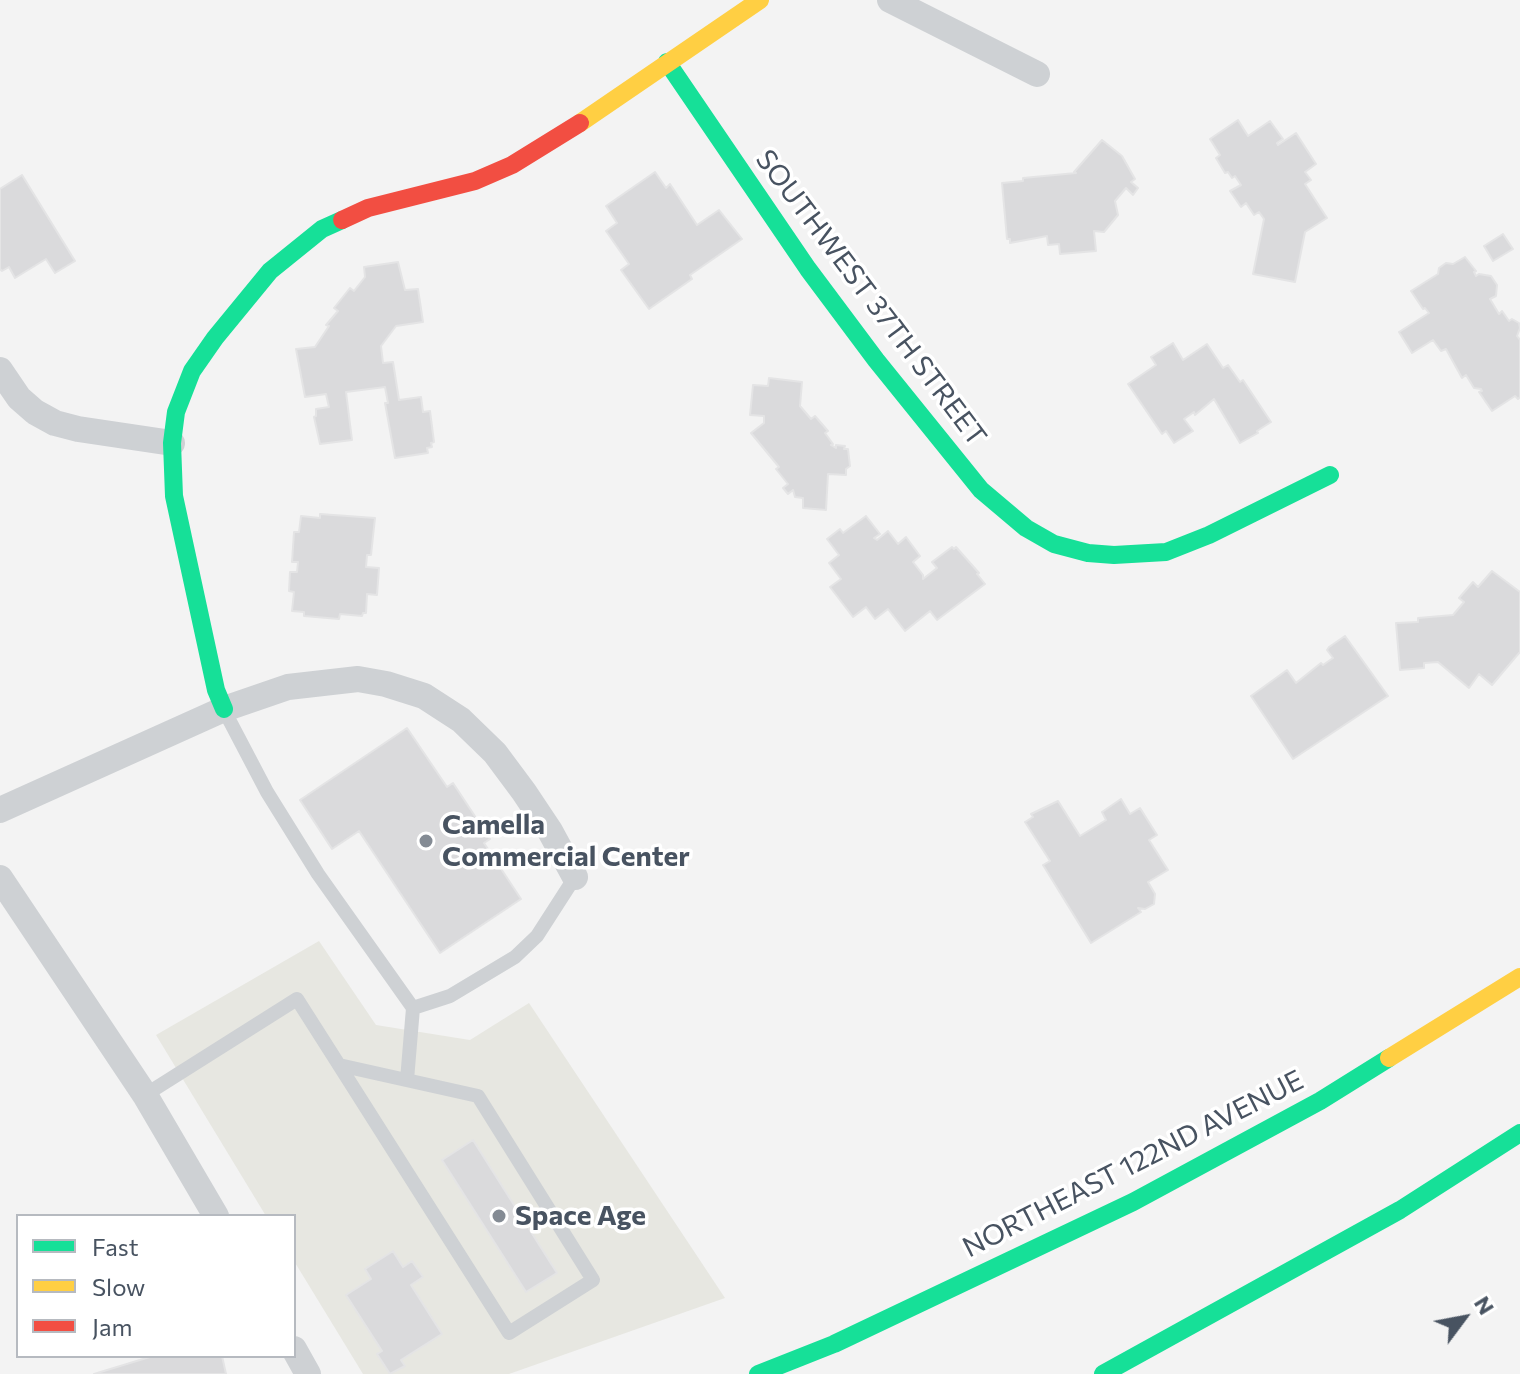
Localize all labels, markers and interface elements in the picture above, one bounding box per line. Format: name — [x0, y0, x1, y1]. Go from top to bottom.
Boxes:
street label: SOUTHWEST 37TH STREET — [749, 143, 993, 453]
place label: Camella Commercial Center — [442, 808, 690, 874]
marker: Camella Commercial Center — [417, 832, 435, 850]
street label: NORTHEAST 122ND AVENUE — [957, 1063, 1309, 1265]
place label: Space Age — [515, 1199, 646, 1233]
marker: Space Age — [490, 1207, 508, 1225]
legend — [16, 1214, 296, 1358]
text: Fast — [92, 1232, 139, 1261]
text: Slow — [92, 1272, 145, 1301]
north arrow — [1424, 1278, 1504, 1358]
text: N — [1469, 1291, 1501, 1319]
text: Jam — [92, 1312, 132, 1341]

